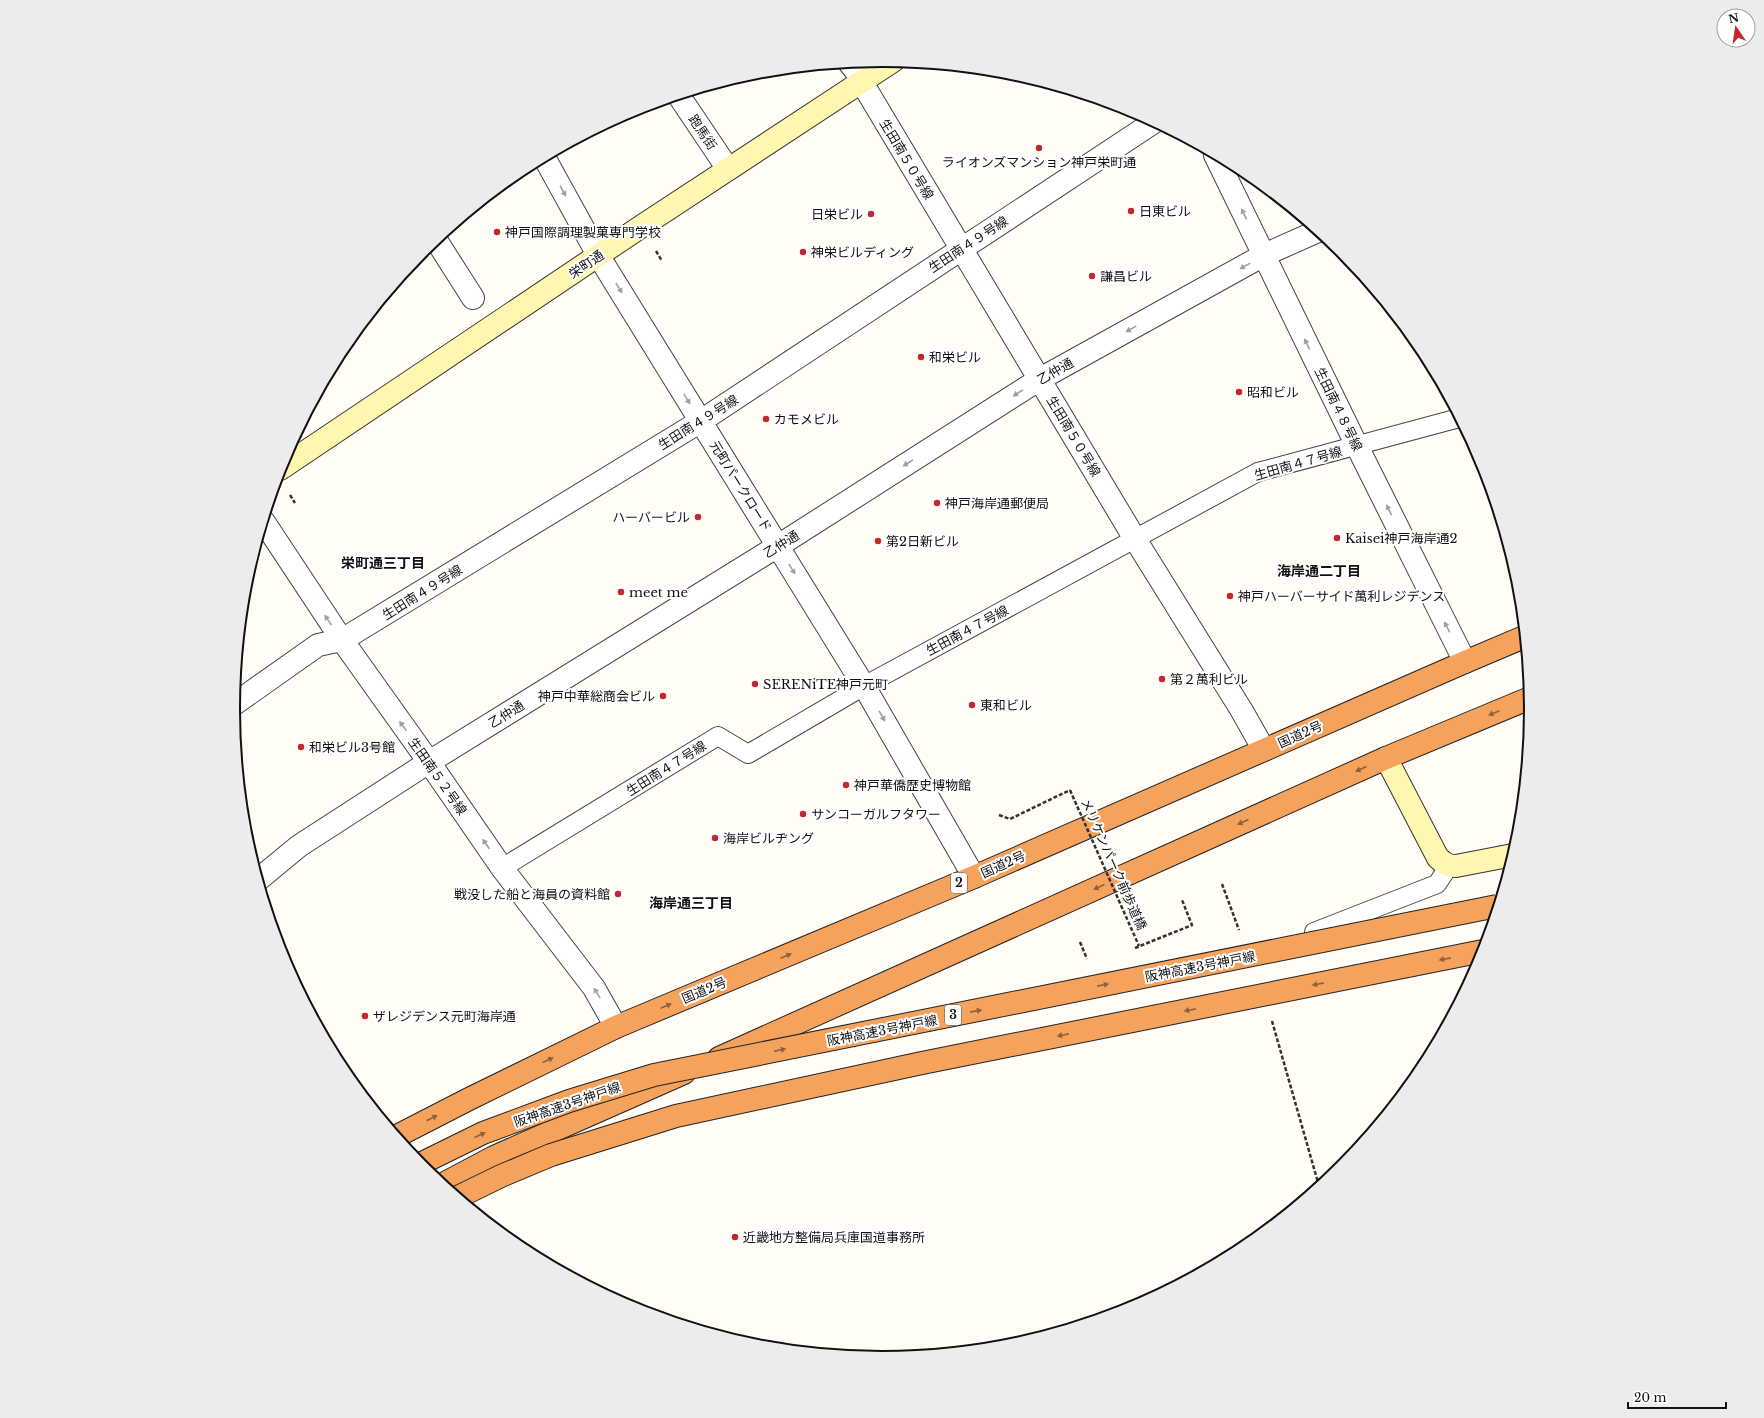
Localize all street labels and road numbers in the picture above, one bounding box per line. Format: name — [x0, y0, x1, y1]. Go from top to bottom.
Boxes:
street label: 跑馬街 — [685, 111, 721, 153]
street label: 生田南５０号線 — [876, 116, 937, 203]
street label: 生田南４９号線 — [925, 213, 1011, 276]
street label: 栄町通 — [565, 246, 607, 282]
street label: 乙仲通 — [1034, 354, 1076, 389]
street label: 生田南４８号線 — [1311, 365, 1366, 454]
street label: 生田南４９号線 — [655, 391, 741, 454]
street label: 生田南５０号線 — [1043, 393, 1104, 480]
street label: 元町パークロード — [706, 438, 775, 535]
street label: 生田南４７号線 — [1252, 443, 1344, 484]
street label: 乙仲通 — [760, 527, 802, 562]
street label: 生田南４９号線 — [379, 561, 465, 624]
street label: 生田南４７号線 — [923, 602, 1011, 659]
street label: 乙仲通 — [485, 697, 527, 732]
street label: 国道2号 — [1275, 717, 1325, 752]
street label: 生田南５２号線 — [405, 734, 471, 818]
street label: 生田南４７号線 — [623, 737, 709, 800]
street label: メリケンパーク前歩道橋 — [1077, 796, 1150, 933]
street label: 国道2号 — [978, 847, 1028, 882]
road number: 2 — [951, 873, 967, 893]
street label: 阪神高速3号神戸線 — [1143, 947, 1257, 986]
street label: 国道2号 — [679, 973, 729, 1007]
road number: 3 — [945, 1005, 961, 1025]
street label: 阪神高速3号神戸線 — [825, 1011, 939, 1050]
street label: 阪神高速3号神戸線 — [511, 1078, 623, 1131]

